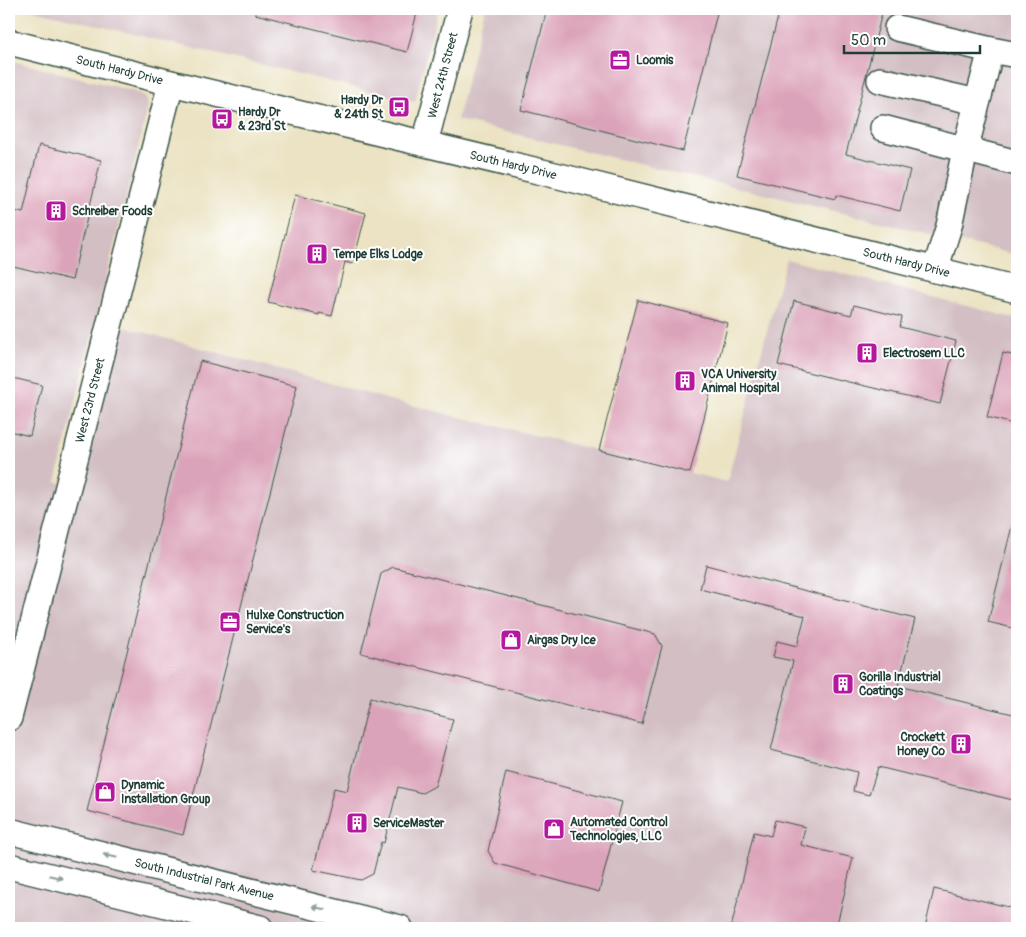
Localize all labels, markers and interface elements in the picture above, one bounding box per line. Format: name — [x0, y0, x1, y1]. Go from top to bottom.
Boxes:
scale bar — [844, 22, 980, 54]
street label: West 24th Street — [425, 31, 462, 120]
text: 50 m — [851, 31, 886, 50]
office icon: Loomis — [608, 48, 632, 72]
street label: South Hardy Drive — [74, 52, 164, 89]
place label: Loomis — [636, 53, 674, 68]
place label: Hardy Dr & 24th St — [334, 93, 384, 122]
bus stop icon: Hardy Dr & 24th St — [387, 95, 411, 119]
place label: Hardy Dr & 23rd St — [238, 105, 287, 134]
bus stop icon: Hardy Dr & 23rd St — [210, 107, 234, 131]
street label: South Hardy Drive — [468, 148, 558, 183]
building icon: Schreiber Foods — [44, 199, 68, 223]
place label: Schreiber Foods — [72, 204, 153, 219]
building icon: Tempe Elks Lodge — [305, 242, 329, 266]
street label: South Hardy Drive — [861, 245, 951, 281]
place label: Tempe Elks Lodge — [332, 247, 424, 262]
building icon: Electrosem LLC — [855, 341, 879, 365]
place label: Electrosem LLC — [883, 346, 965, 361]
street label: West 23rd Street — [73, 356, 109, 444]
place label: VCA University Animal Hospital — [701, 367, 780, 396]
building icon: VCA University Animal Hospital — [673, 369, 697, 393]
place label: Hulxe Construction Service's — [246, 608, 344, 637]
office icon: Hulxe Construction Service's — [218, 610, 242, 634]
shop icon: Airgas Dry Ice — [499, 628, 523, 652]
place label: Airgas Dry Ice — [527, 633, 597, 648]
place label: Gorilla Industrial Coatings — [859, 670, 941, 699]
building icon: Gorilla Industrial Coatings — [831, 672, 855, 696]
place label: Crockett Honey Co — [897, 730, 946, 759]
building icon: Crockett Honey Co — [949, 732, 973, 756]
place label: Dynamic Installation Group — [121, 778, 211, 807]
shop icon: Dynamic Installation Group — [93, 780, 117, 804]
building icon: ServiceMaster — [345, 811, 369, 835]
place label: Automated Control Technologies, LLC — [569, 815, 668, 844]
place label: ServiceMaster — [373, 816, 445, 831]
shop icon: Automated Control Technologies, LLC — [542, 817, 566, 841]
one-way arrow — [103, 852, 118, 860]
street label: South Industrial Park Avenue — [133, 855, 275, 904]
one-way arrow — [49, 874, 64, 882]
one-way arrow — [311, 904, 326, 912]

